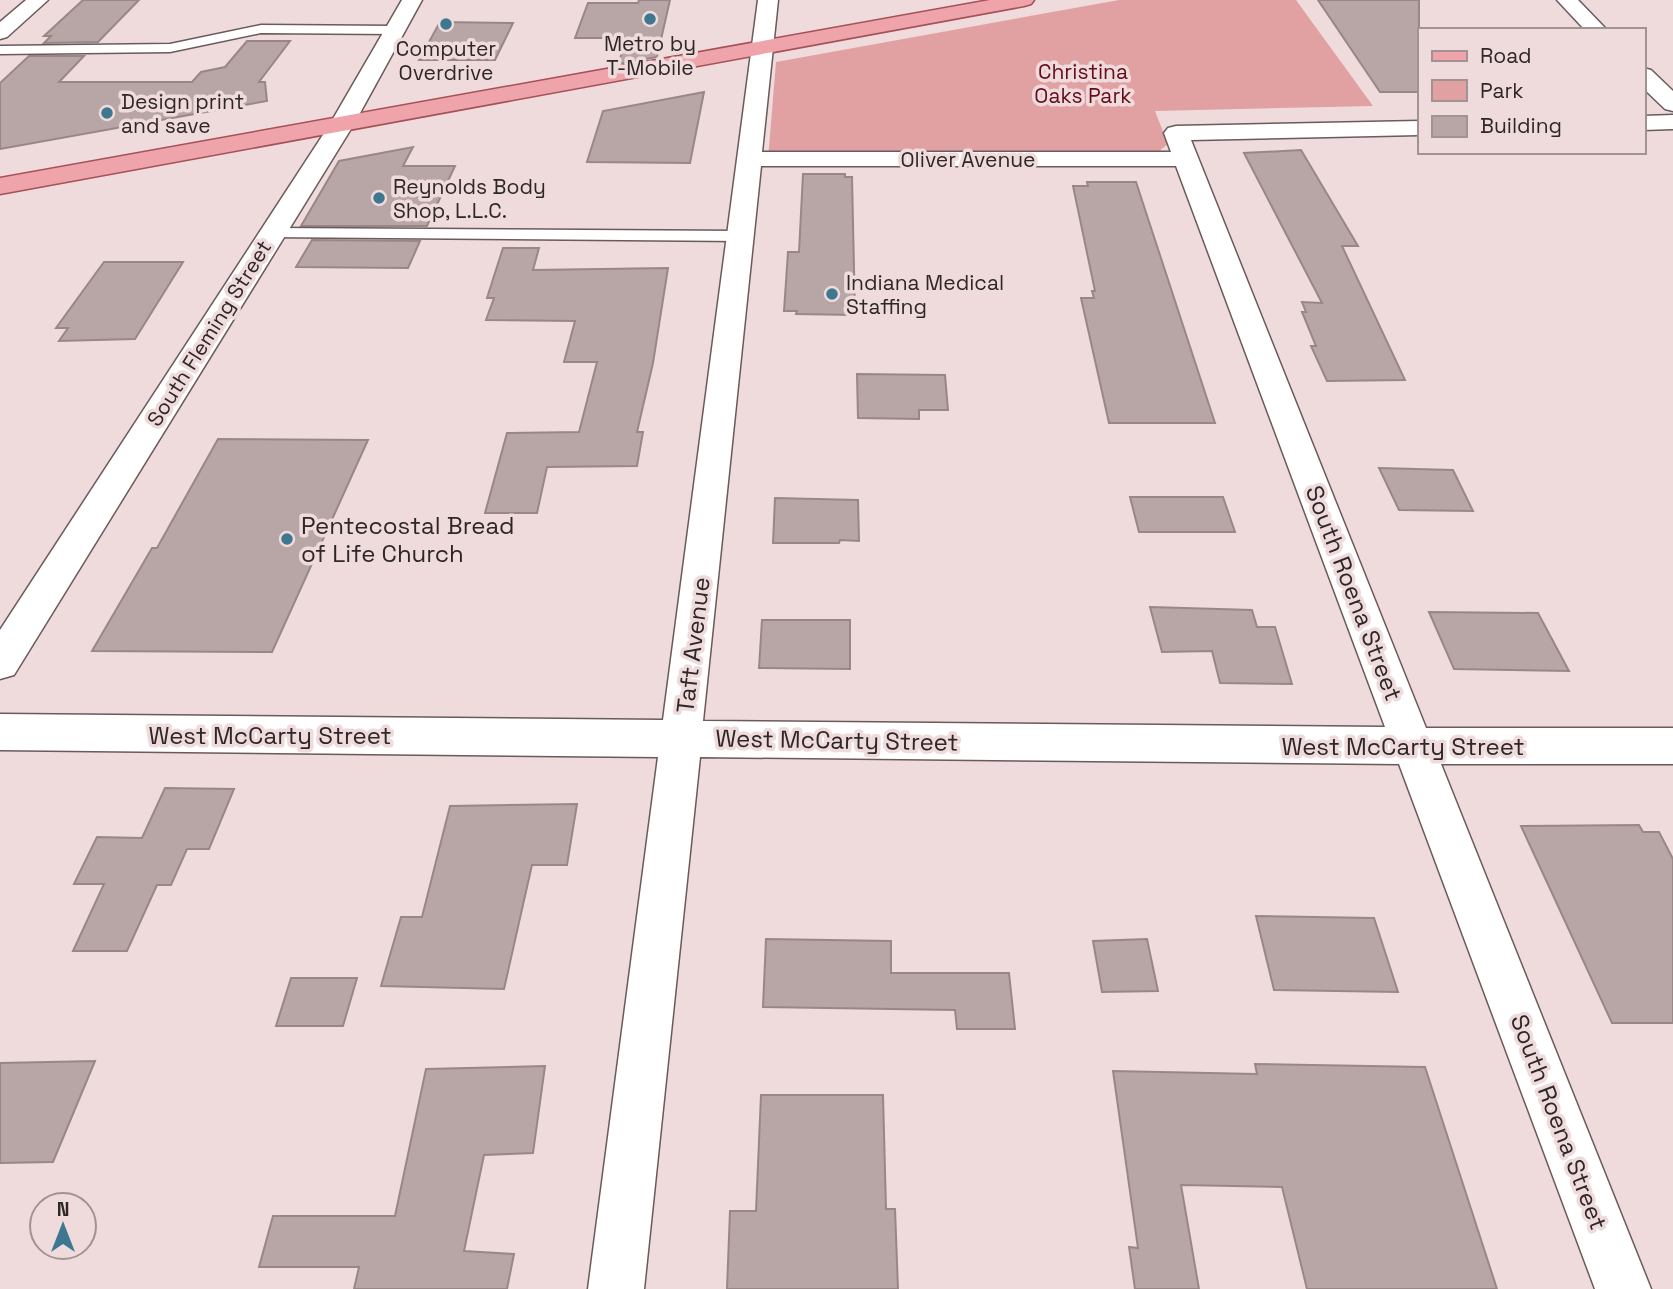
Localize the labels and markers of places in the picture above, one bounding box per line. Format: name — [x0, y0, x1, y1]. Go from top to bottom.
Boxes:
marker: Metro by T-Mobile — [642, 11, 658, 27]
marker: Computer Overdrive — [438, 16, 454, 32]
place label: Metro by T-Mobile — [604, 30, 696, 81]
place label: Computer Overdrive — [396, 35, 496, 86]
place label: Design print and save — [121, 88, 244, 139]
marker: Design print and save — [99, 105, 115, 121]
place label: Reynolds Body Shop, L.L.C. — [393, 173, 546, 224]
marker: Reynolds Body Shop, L.L.C. — [371, 190, 387, 206]
place label: Indiana Medical Staffing — [846, 269, 1004, 320]
marker: Indiana Medical Staffing — [824, 286, 840, 302]
place label: Pentecostal Bread of Life Church — [301, 510, 514, 569]
marker: Pentecostal Bread of Life Church — [279, 531, 295, 547]

